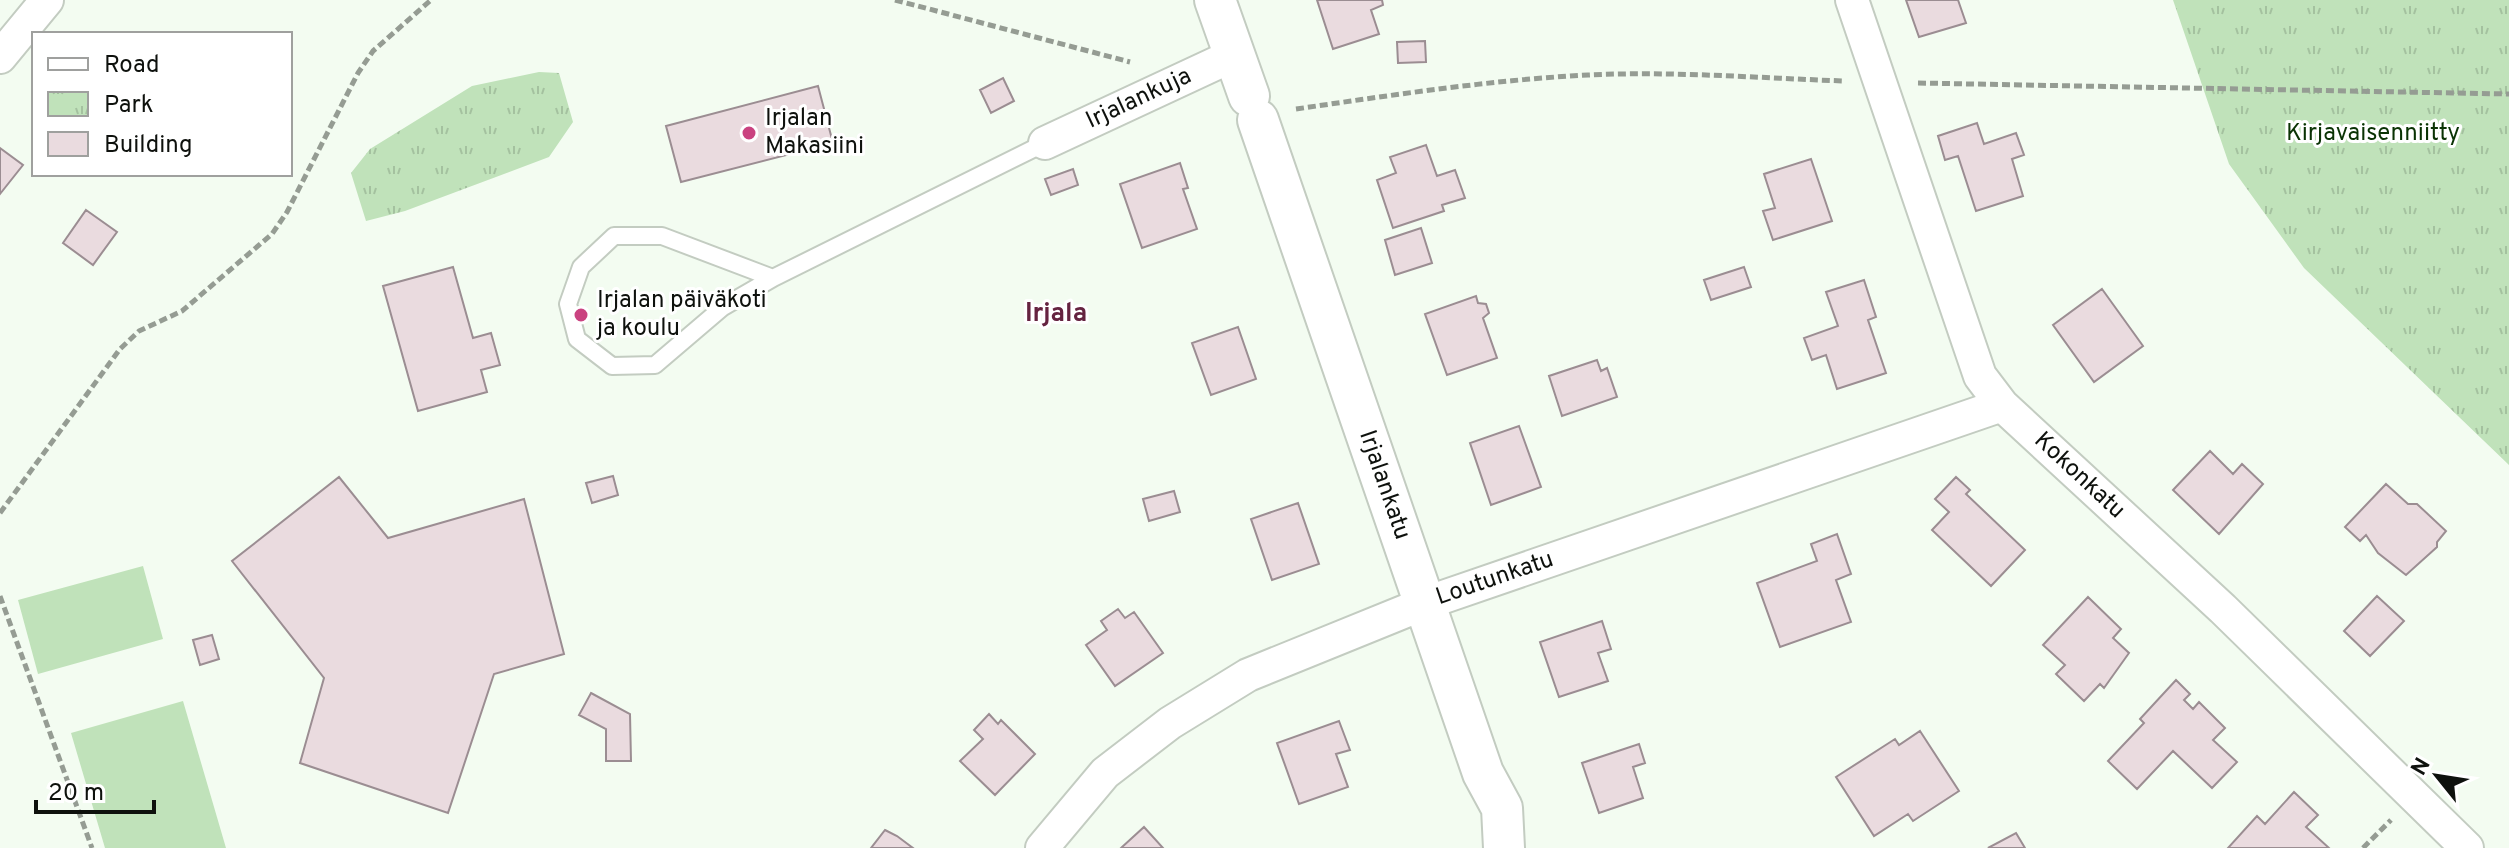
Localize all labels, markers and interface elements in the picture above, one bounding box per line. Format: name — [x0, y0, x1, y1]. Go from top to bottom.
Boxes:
legend — [32, 32, 292, 176]
text: Road — [104, 51, 160, 81]
street label: Irjalankuja — [1081, 62, 1197, 136]
text: Park — [104, 91, 154, 121]
place label: Irjalan Makasiini — [765, 104, 864, 162]
park label: Kirjavaisenniitty — [2286, 119, 2460, 149]
marker: Irjalan Makasiini — [740, 124, 758, 142]
text: Building — [104, 131, 193, 161]
place label: Irjalan päiväkoti ja koulu — [595, 286, 767, 344]
district label: Irjala — [1025, 298, 1087, 331]
marker: Irjalan päiväkoti ja koulu — [572, 306, 590, 324]
street label: Irjalankatu — [1351, 426, 1417, 544]
street label: Kokonkatu — [2027, 426, 2131, 526]
street label: Loutunkatu — [1432, 545, 1558, 613]
north arrow — [2397, 736, 2477, 816]
text: N — [2406, 754, 2437, 781]
scale bar — [36, 764, 154, 814]
text: 20 m — [48, 779, 104, 809]

